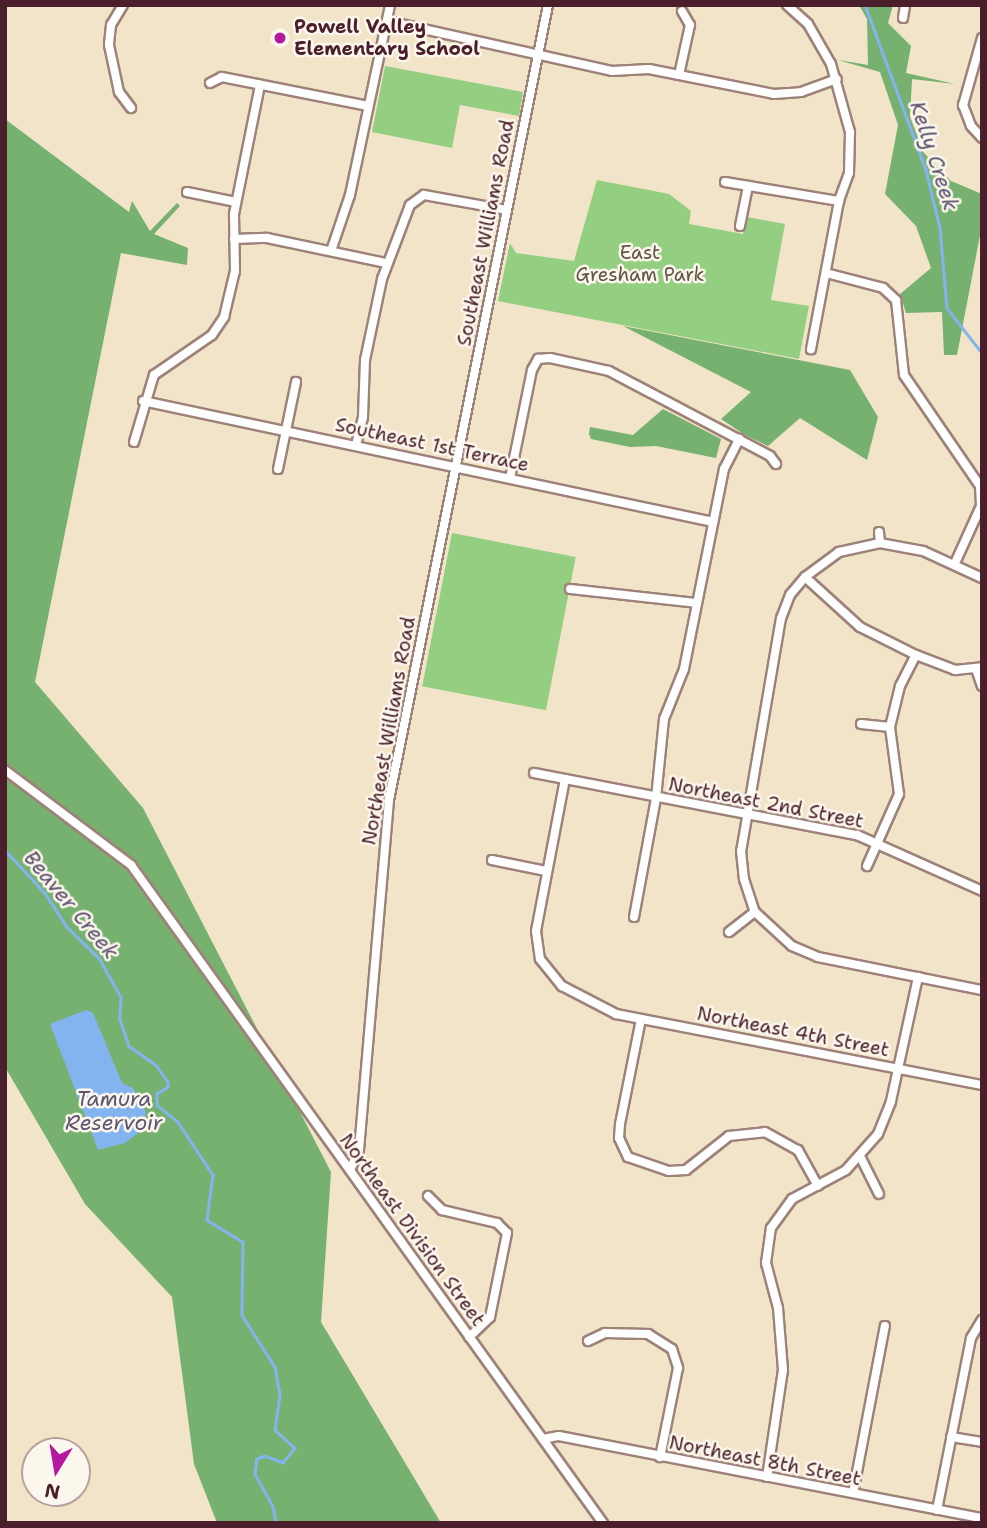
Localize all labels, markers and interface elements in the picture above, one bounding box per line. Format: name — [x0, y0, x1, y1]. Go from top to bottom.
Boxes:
place label: Powell Valley Elementary School — [294, 16, 480, 60]
marker: Powell Valley Elementary School — [272, 30, 288, 46]
water label: Kelly Creek — [904, 98, 964, 214]
street label: Southeast Williams Road — [453, 118, 519, 348]
park label: East Gresham Park — [576, 242, 704, 286]
street label: Southeast 1st Terrace — [333, 413, 531, 477]
street label: Northeast Williams Road — [358, 615, 420, 847]
street label: Northeast 2nd Street — [666, 773, 866, 833]
water label: Beaver Creek — [18, 846, 124, 964]
street label: Northeast 4th Street — [695, 1002, 891, 1062]
water label: Tamura Reservoir — [65, 1086, 163, 1136]
street label: Northeast Division Street — [335, 1129, 489, 1331]
street label: Northeast 8th Street — [667, 1431, 863, 1491]
north arrow — [21, 1437, 91, 1507]
text: N — [43, 1477, 62, 1505]

